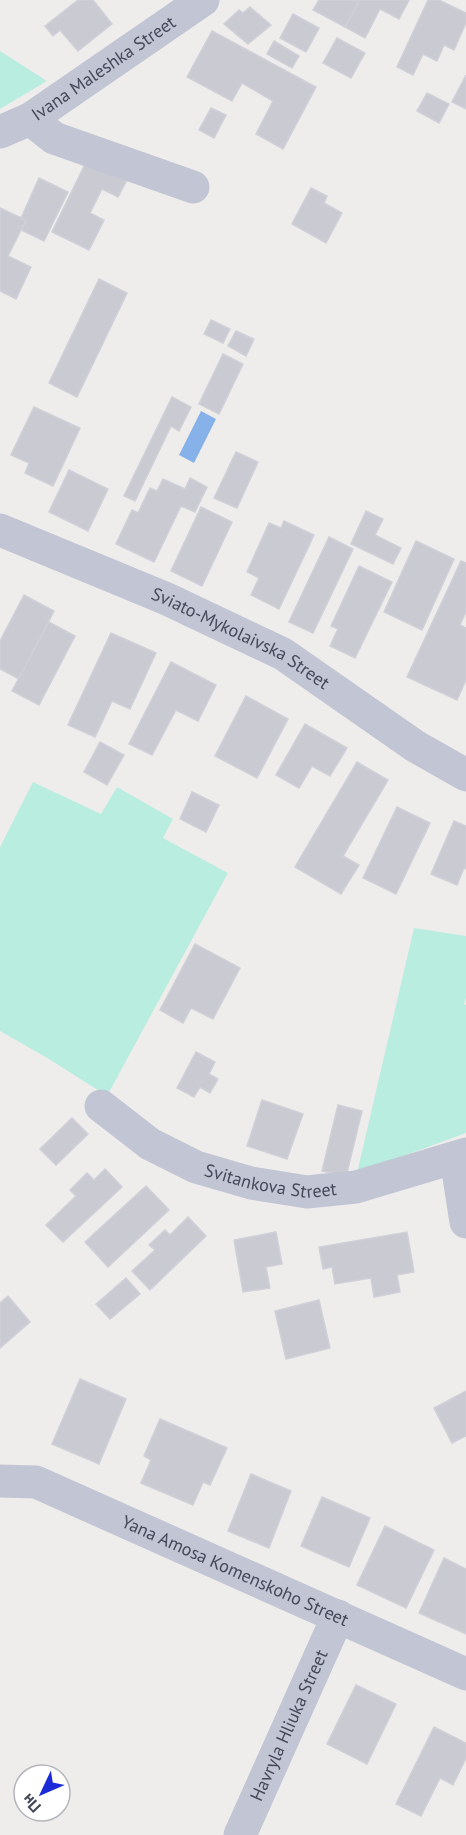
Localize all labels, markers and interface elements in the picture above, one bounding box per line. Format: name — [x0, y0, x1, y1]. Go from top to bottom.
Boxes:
street label: Ivana Maleshka Street — [27, 10, 180, 126]
street label: Sviato-Mykolaivska Street — [148, 582, 334, 694]
street label: Svitankova Street — [202, 1158, 338, 1203]
street label: Yana Amosa Komenskoho Street — [118, 1510, 352, 1631]
street label: Havryla Hliuka Street — [245, 1646, 332, 1805]
north arrow — [12, 1763, 72, 1823]
text: Пн — [17, 1790, 45, 1817]

